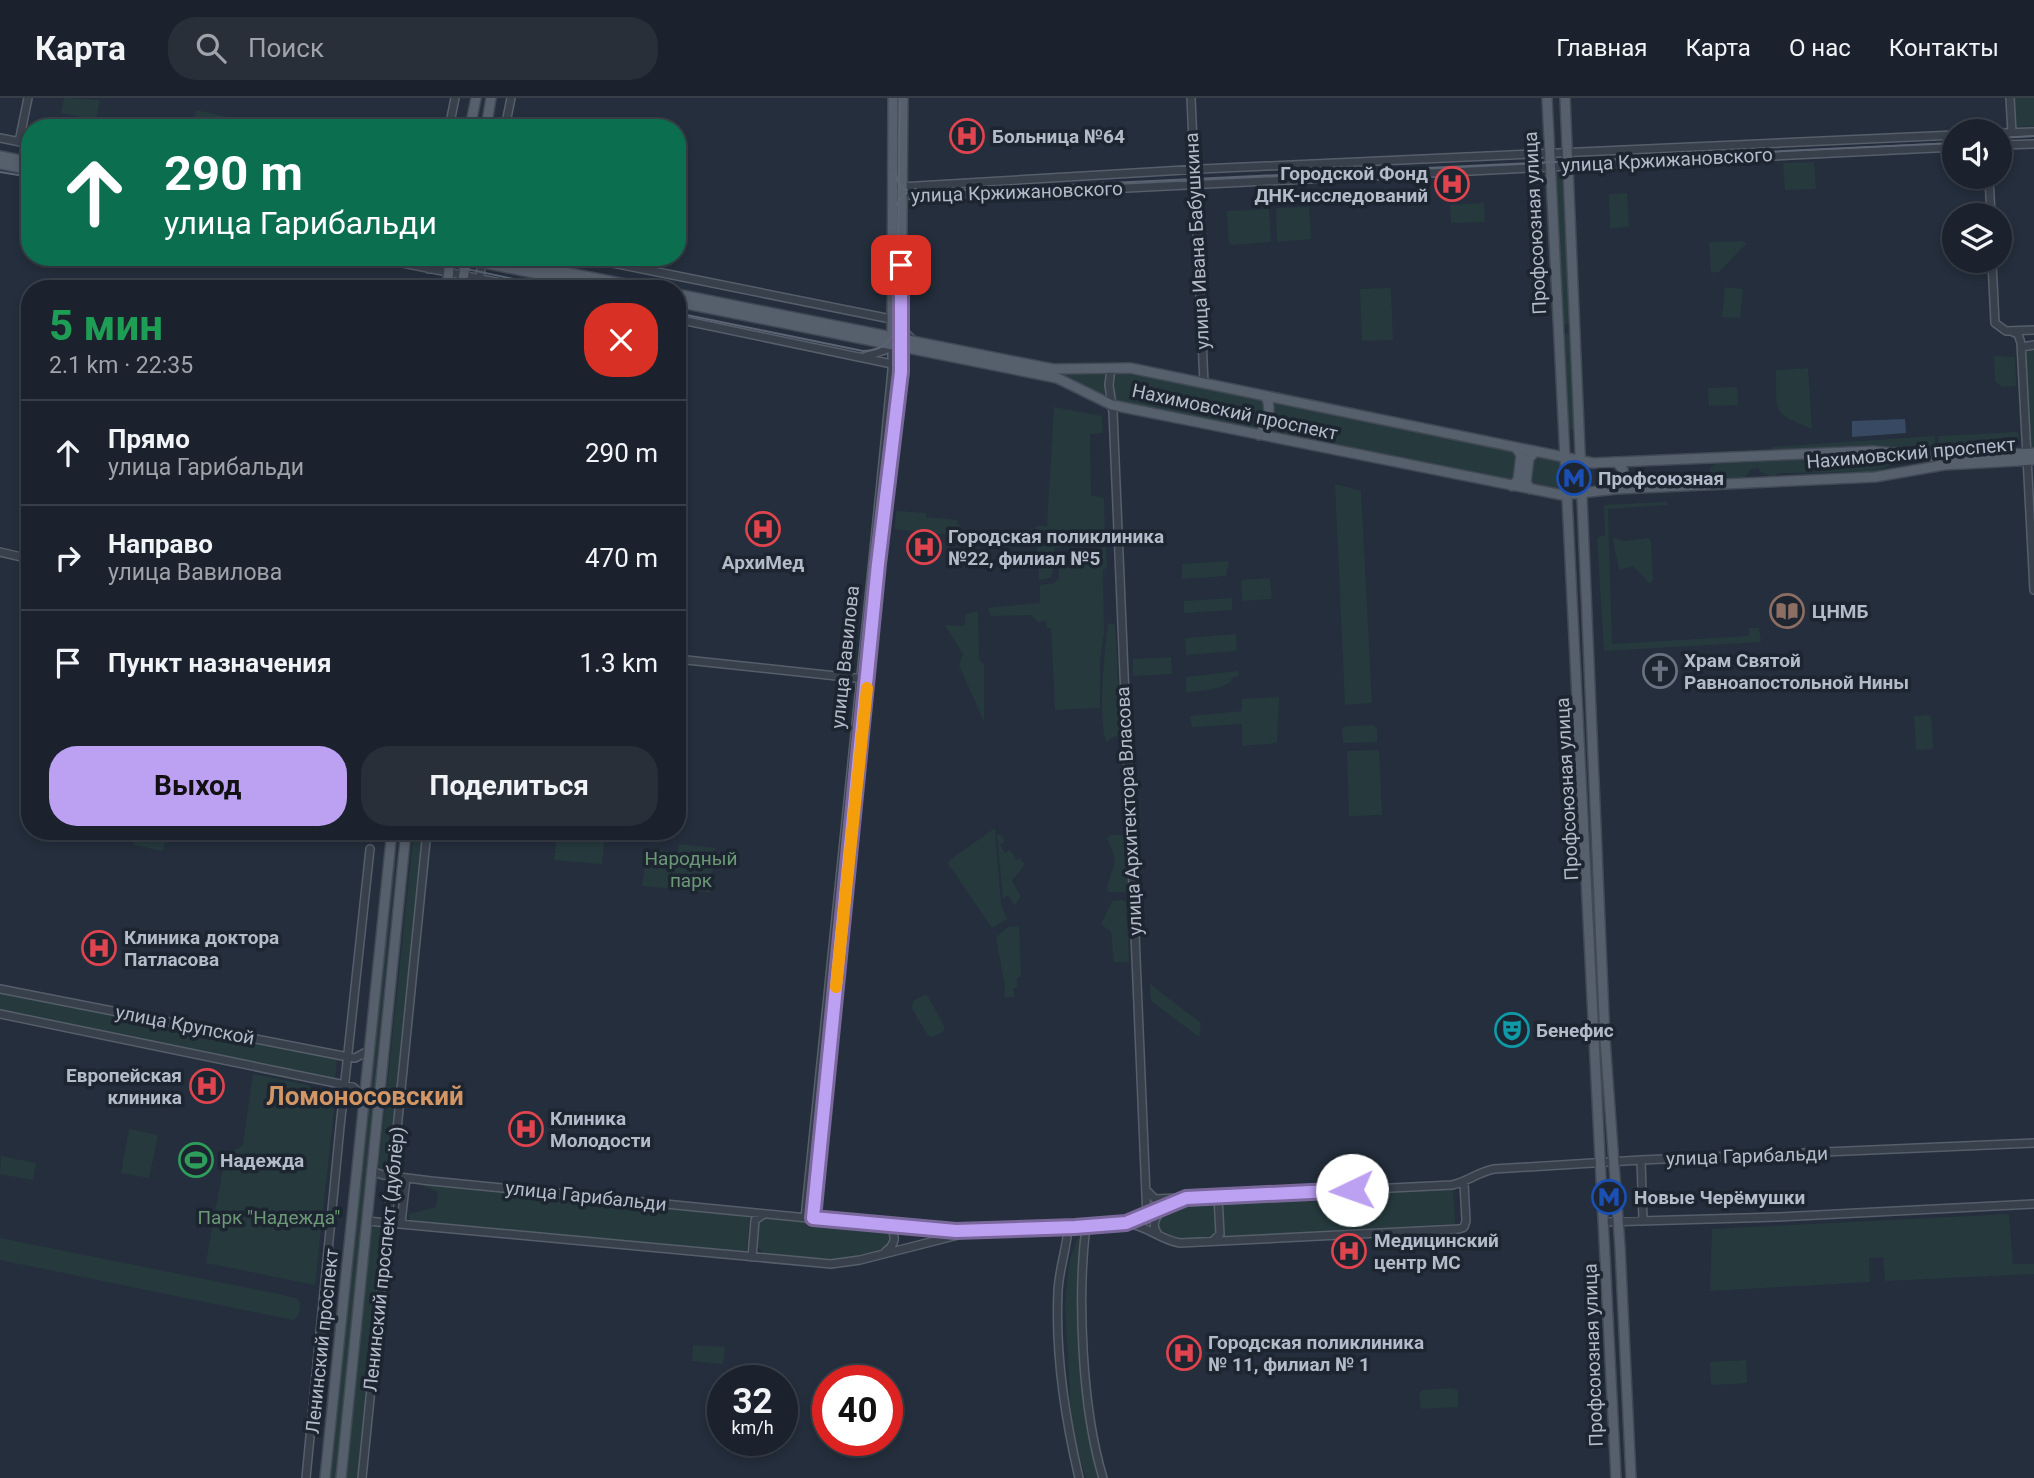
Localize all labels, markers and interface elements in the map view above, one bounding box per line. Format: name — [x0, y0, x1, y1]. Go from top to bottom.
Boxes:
search box — [168, 17, 658, 80]
text: Карта — [35, 29, 126, 68]
icon: search — [192, 29, 230, 67]
text: Поиск — [248, 33, 324, 63]
text: Главная — [1556, 34, 1647, 62]
text: Карта — [1685, 34, 1751, 62]
text: О нас — [1789, 34, 1851, 62]
text: Контакты — [1889, 34, 1999, 62]
hospital icon: Больница №64 — [948, 117, 986, 155]
map controls — [1942, 119, 2012, 273]
button: sound — [1942, 119, 2012, 189]
place label: Больница №64 — [992, 125, 1125, 148]
street label: Профсоюзная улица — [1519, 131, 1551, 315]
street label: улица Ивана Бабушкина — [1180, 132, 1214, 350]
street label: улица Кржижановского — [1561, 143, 1773, 177]
text: 290 m — [164, 145, 303, 202]
icon: ahead — [49, 147, 140, 238]
place label: Городской Фонд ДНК-исследований — [1254, 162, 1428, 207]
hospital icon: Городской Фонд ДНК-исследований — [1433, 165, 1471, 203]
street label: улица Кржижановского — [911, 177, 1123, 207]
button: layers — [1942, 203, 2012, 273]
text: улица Гарибальди — [164, 204, 437, 242]
pin — [871, 235, 931, 295]
icon: arrive — [882, 246, 920, 284]
text: 5 мин — [49, 301, 163, 350]
button: close — [584, 303, 658, 377]
text: 2.1 km · 22:35 — [49, 352, 193, 379]
street label: Нахимовский проспект — [1130, 379, 1340, 445]
text: Прямо — [108, 424, 190, 454]
street label: Нахимовский проспект — [1805, 432, 2017, 474]
icon: ahead — [49, 434, 87, 472]
text: 290 m — [585, 438, 658, 468]
text: улица Гарибальди — [108, 454, 304, 481]
metro station icon: Профсоюзная — [1555, 459, 1593, 497]
place label: Профсоюзная — [1598, 467, 1724, 490]
hospital icon: АрхиМед — [744, 510, 782, 548]
place label: Городская поликлиника №22, филиал №5 — [948, 525, 1164, 570]
hospital icon: Городская поликлиника №22, филиал №5 — [905, 528, 943, 566]
text: Направо — [108, 529, 213, 559]
icon: right — [49, 539, 87, 577]
text: 470 m — [585, 543, 658, 573]
place label: АрхиМед — [722, 551, 804, 574]
text: улица Вавилова — [108, 559, 282, 586]
street label: улица Вавилова — [826, 584, 864, 730]
library icon: ЦНМБ — [1768, 592, 1806, 630]
place label: ЦНМБ — [1812, 600, 1868, 623]
icon: arrive — [49, 644, 87, 682]
text: Пункт назначения — [108, 648, 332, 678]
text: 1.3 km — [579, 648, 658, 678]
place label: Храм Святой Равноапостольной Нины — [1684, 649, 1909, 694]
church icon: Храм Святой Равноапостольной Нины — [1641, 652, 1679, 690]
street label: улица Архитектора Власова — [1111, 686, 1147, 936]
street label: Профсоюзная улица — [1551, 697, 1583, 881]
button: Выход — [49, 746, 347, 826]
button: Поделиться — [361, 746, 658, 826]
park label: Народный парк — [645, 847, 737, 892]
place label: Клиника доктора Патласова — [124, 926, 279, 971]
hospital icon: Клиника доктора Патласова — [80, 929, 118, 967]
street label: улица Крупской — [113, 1000, 257, 1050]
theatre icon: Бенефис — [1493, 1011, 1531, 1049]
place label: Бенефис — [1536, 1019, 1614, 1042]
place label: Европейская клиника — [66, 1064, 182, 1109]
hospital icon: Европейская клиника — [188, 1067, 226, 1105]
district label: Ломоносовский — [266, 1081, 464, 1111]
place label: Клиника Молодости — [550, 1107, 651, 1152]
hospital icon: Клиника Молодости — [507, 1110, 545, 1148]
street label: Ленинский проспект (дублёр) — [359, 1125, 409, 1393]
sports icon: Надежда — [177, 1141, 215, 1179]
street label: улица Гарибальди — [1666, 1142, 1828, 1170]
place label: Надежда — [220, 1149, 304, 1172]
position arrow — [1315, 1153, 1389, 1227]
street label: улица Гарибальди — [504, 1176, 668, 1216]
metro station icon: Новые Черёмушки — [1590, 1178, 1628, 1216]
place label: Новые Черёмушки — [1634, 1186, 1805, 1209]
park label: Парк "Надежда" — [198, 1206, 340, 1229]
place label: Медицинский центр МС — [1374, 1229, 1499, 1274]
hospital icon: Медицинский центр МС — [1330, 1232, 1368, 1270]
street label: Ленинский проспект — [301, 1247, 343, 1435]
street label: Профсоюзная улица — [1578, 1263, 1608, 1447]
place label: Городская поликлиника № 11, филиал № 1 — [1208, 1331, 1424, 1376]
hospital icon: Городская поликлиника № 11, филиал № 1 — [1165, 1334, 1203, 1372]
speed limit sign: 40 — [812, 1365, 903, 1456]
text: 32 — [732, 1381, 773, 1422]
text: km/h — [731, 1417, 774, 1438]

